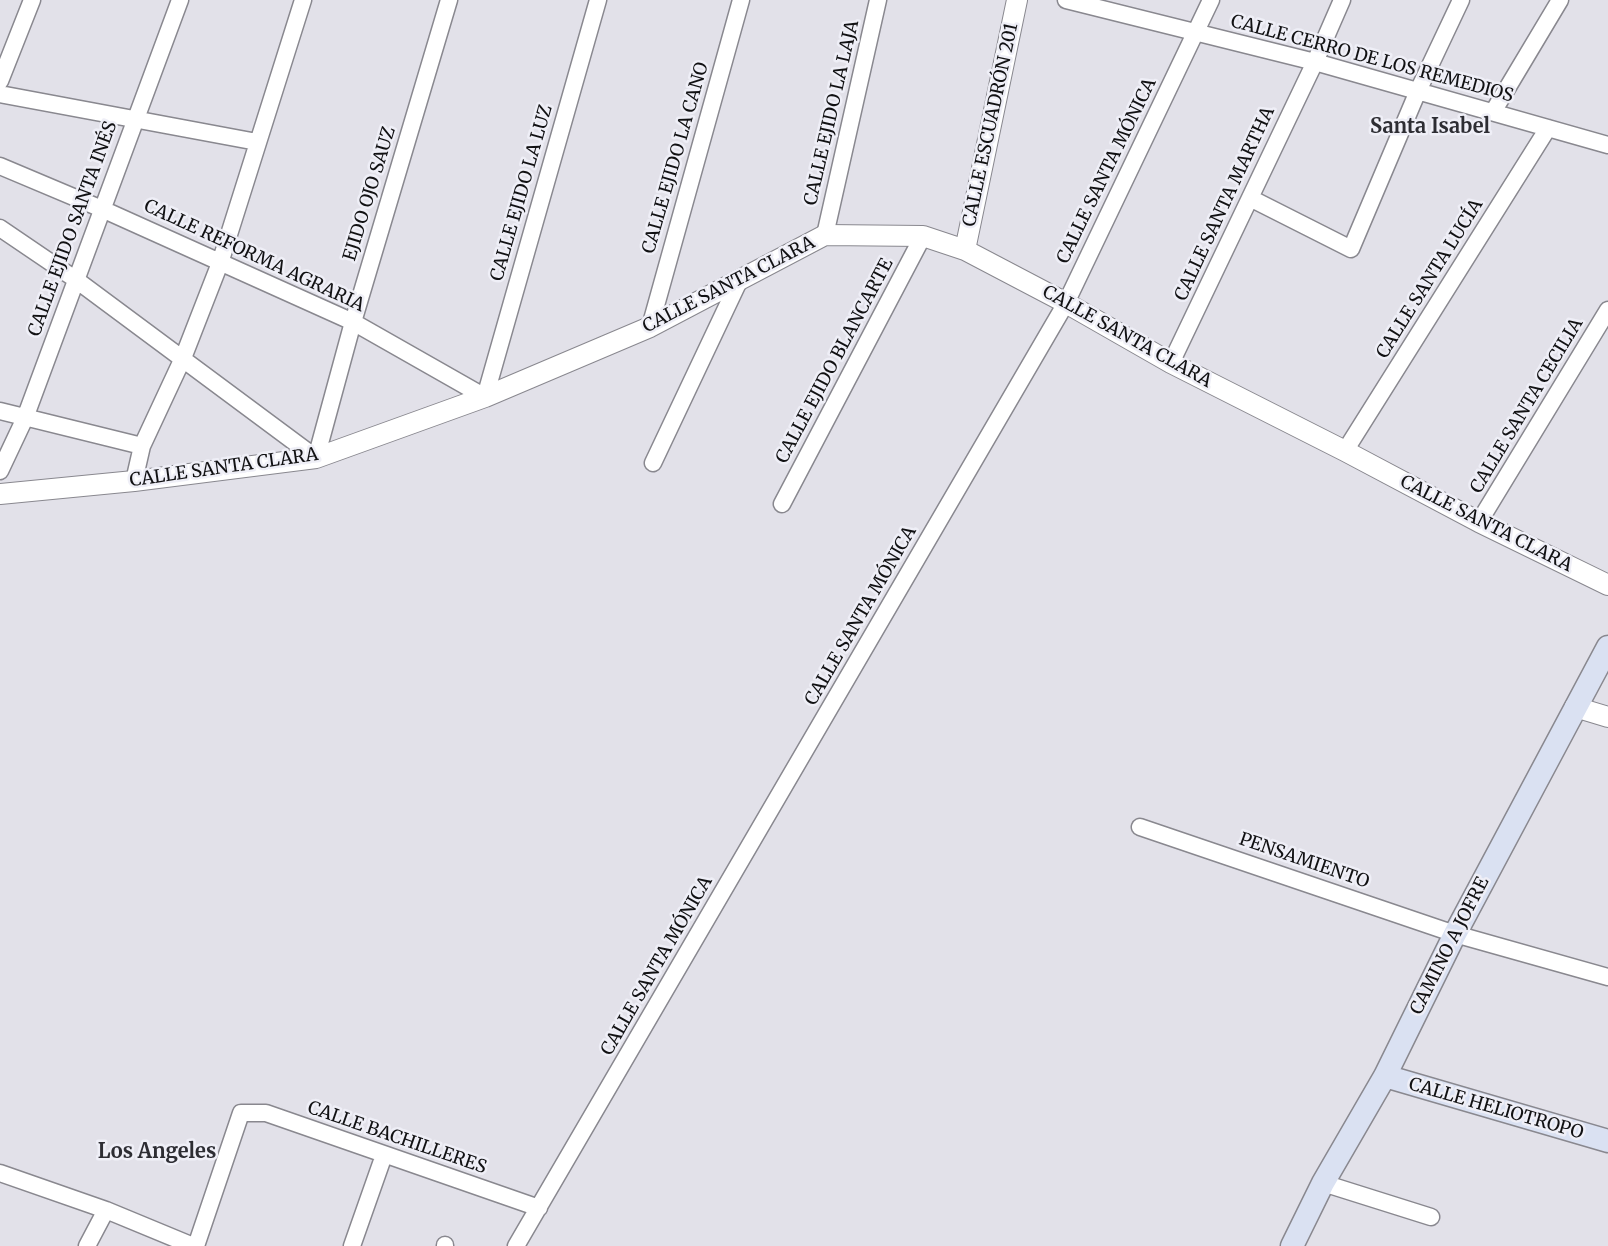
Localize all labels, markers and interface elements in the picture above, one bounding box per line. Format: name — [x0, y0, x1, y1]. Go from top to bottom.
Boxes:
street label: CALLE CERRO DE LOS REMEDIOS — [1228, 11, 1516, 107]
street label: CALLE EJIDO LA LAJA — [800, 18, 864, 208]
street label: CALLE ESCUADRÓN 201 — [959, 21, 1023, 229]
street label: CALLE EJIDO LA CANO — [638, 60, 714, 256]
street label: CALLE SANTA MÓNICA — [1053, 75, 1161, 267]
street label: CALLE EJIDO LA LUZ — [487, 102, 557, 284]
street label: CALLE SANTA MARTHA — [1171, 104, 1279, 304]
district label: Santa Isabel — [1370, 115, 1490, 139]
street label: CALLE EJIDO SANTA INÉS — [24, 119, 122, 339]
street label: EJIDO OJO SAUZ — [339, 124, 401, 264]
street label: CALLE REFORMA AGRARIA — [140, 195, 368, 317]
street label: CALLE SANTA LUCÍA — [1372, 195, 1488, 363]
street label: CALLE SANTA CLARA — [639, 232, 819, 338]
street label: CALLE EJIDO BLANCARTE — [772, 255, 898, 467]
street label: CALLE SANTA CLARA — [1039, 281, 1215, 393]
street label: CALLE SANTA CECILIA — [1466, 315, 1588, 497]
street label: CALLE SANTA CLARA — [128, 444, 320, 492]
street label: CALLE SANTA CLARA — [1396, 471, 1576, 577]
street label: CALLE SANTA MÓNICA — [801, 523, 921, 709]
street label: PENSAMIENTO — [1236, 829, 1372, 893]
street label: CALLE SANTA MÓNICA — [597, 873, 717, 1059]
street label: CAMINO A JOFRE — [1406, 874, 1494, 1018]
street label: CALLE HELIOTROPO — [1406, 1074, 1586, 1144]
street label: CALLE BACHILLERES — [305, 1097, 489, 1179]
district label: Los Angeles — [98, 1140, 216, 1164]

